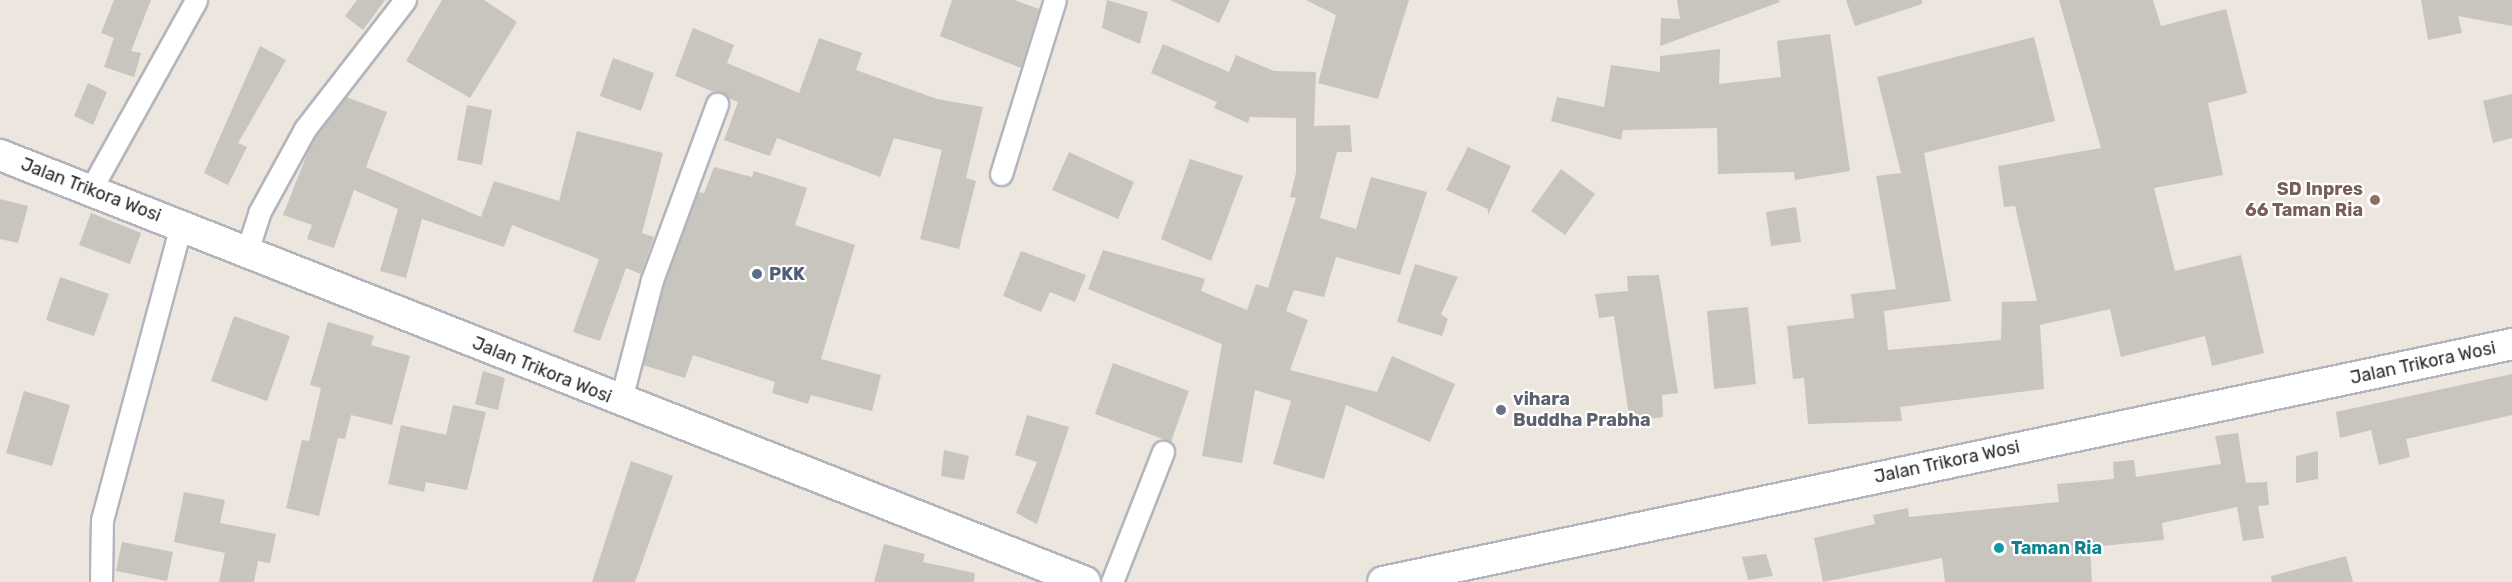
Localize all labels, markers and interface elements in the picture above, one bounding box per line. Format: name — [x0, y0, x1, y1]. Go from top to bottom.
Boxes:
street label: Jalan Trikora Wosi — [17, 153, 165, 227]
place label: SD Inpres 66 Taman Ria — [2245, 179, 2363, 222]
marker: SD Inpres 66 Taman Ria — [2368, 193, 2382, 207]
place label: PKK — [769, 263, 805, 285]
marker: PKK — [750, 267, 764, 281]
street label: Jalan Trikora Wosi — [469, 332, 615, 408]
street label: Jalan Trikora Wosi — [2348, 337, 2498, 389]
place label: vihara Buddha Prabha — [1513, 389, 1651, 432]
marker: vihara Buddha Prabha — [1494, 403, 1508, 417]
street label: Jalan Trikora Wosi — [1872, 436, 2022, 488]
place label: Taman Ria — [2011, 537, 2102, 559]
marker: Taman Ria — [1992, 541, 2006, 555]

